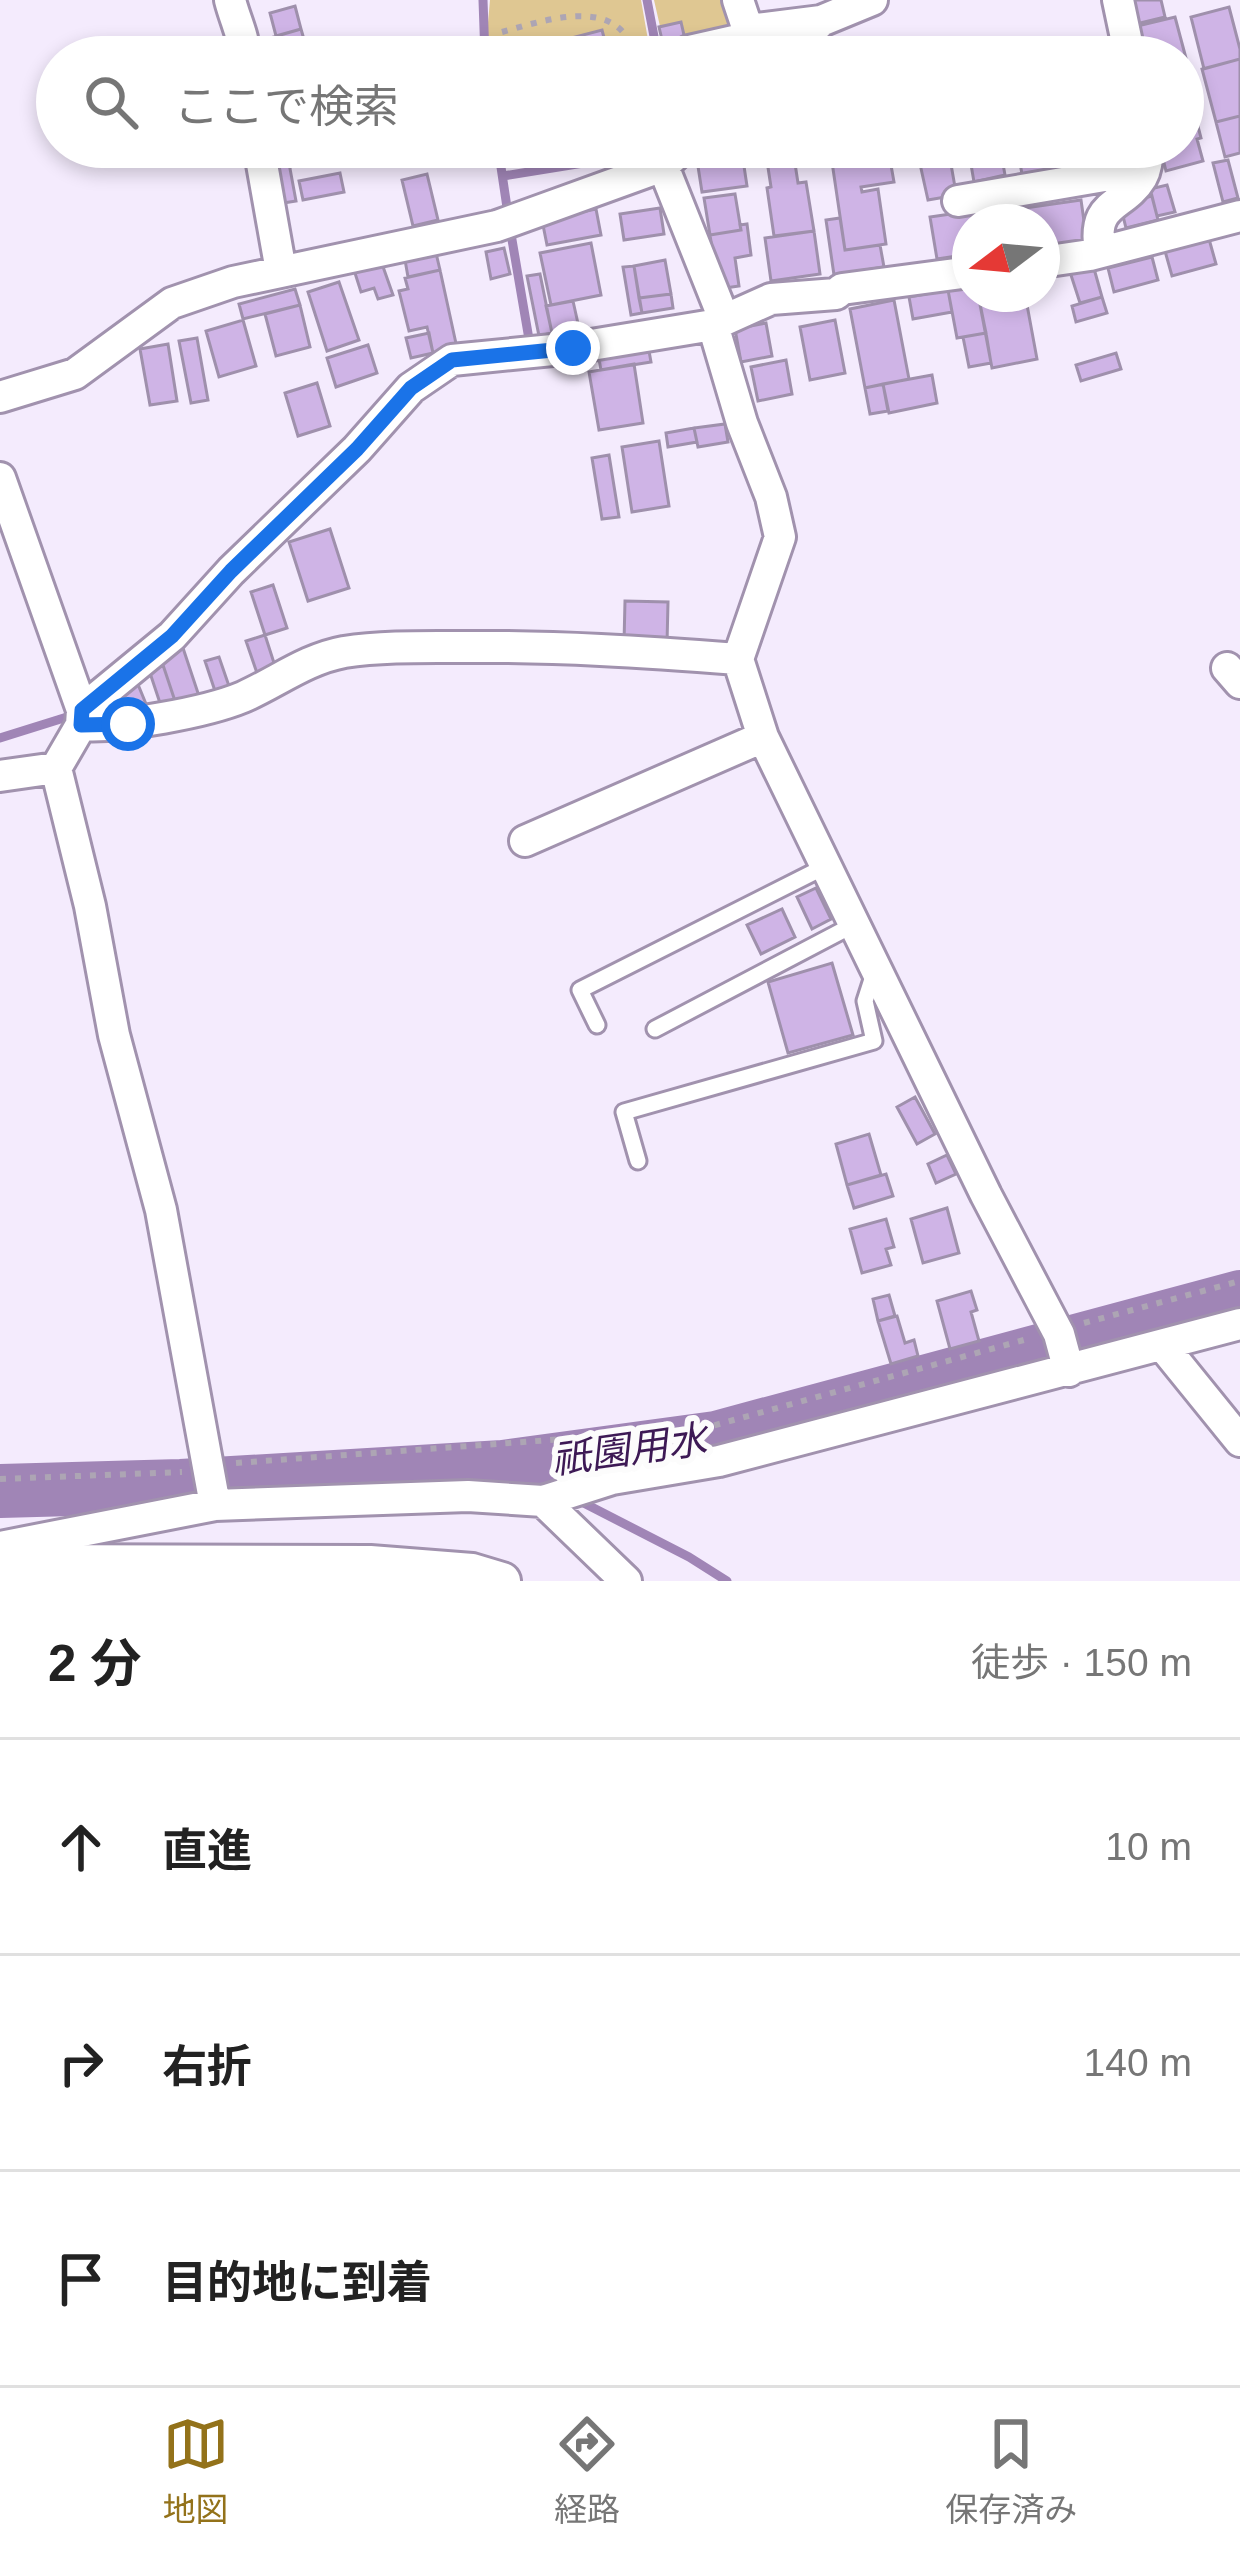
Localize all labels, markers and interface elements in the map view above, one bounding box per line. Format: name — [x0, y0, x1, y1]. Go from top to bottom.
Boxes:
search box — [36, 36, 1204, 168]
icon: search — [78, 69, 144, 135]
text: ここで検索 — [174, 81, 399, 132]
north arrow — [952, 204, 1060, 312]
route end — [546, 321, 600, 375]
route start — [101, 697, 155, 751]
water label: 祇園用水 — [549, 1417, 713, 1482]
text: 2 分 — [48, 1635, 142, 1692]
text: 徒歩 · 150 m — [971, 1641, 1192, 1684]
icon: ahead — [48, 1814, 114, 1880]
text: 直進 — [162, 1825, 252, 1876]
text: 10 m — [1105, 1825, 1192, 1868]
icon: right — [48, 2030, 114, 2096]
text: 右折 — [162, 2041, 252, 2092]
text: 140 m — [1084, 2041, 1192, 2084]
icon: arrive — [48, 2246, 114, 2312]
text: 目的地に到着 — [162, 2257, 432, 2308]
tab: 地図 — [163, 2411, 229, 2531]
tab: 経路 — [554, 2411, 620, 2531]
tab: 保存済み — [945, 2411, 1077, 2531]

